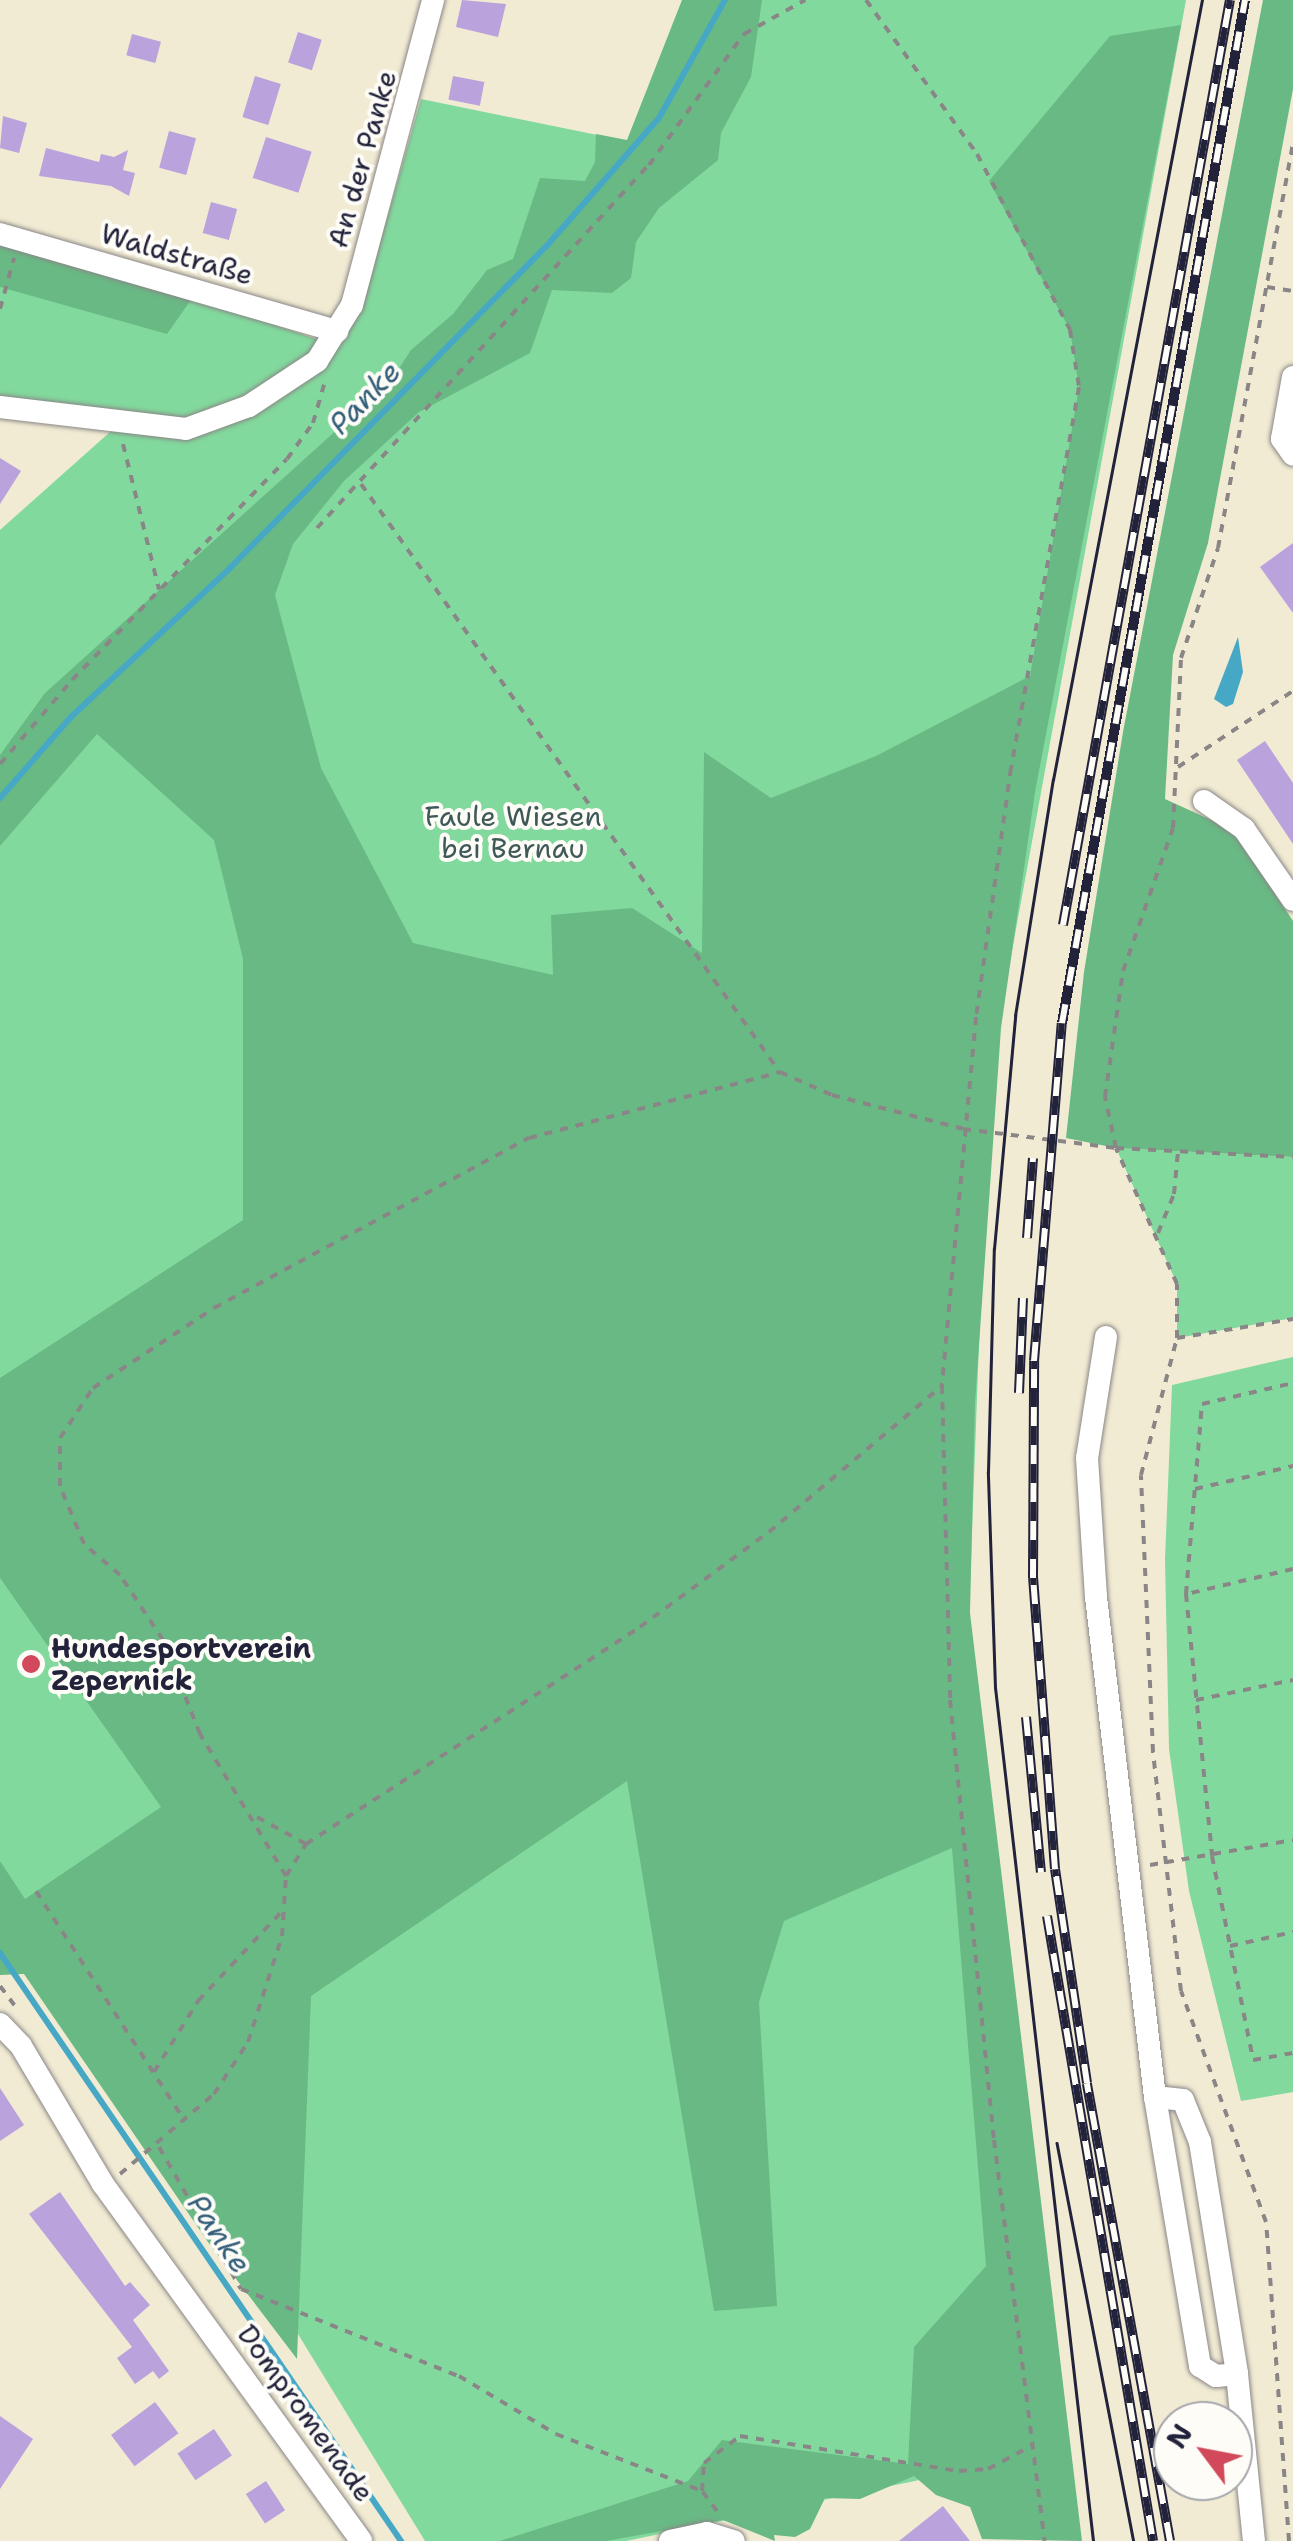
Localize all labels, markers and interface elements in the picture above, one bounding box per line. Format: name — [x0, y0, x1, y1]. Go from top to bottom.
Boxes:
street label: An der Panke — [321, 67, 403, 251]
street label: Waldstraße — [97, 216, 257, 292]
water label: Panke — [322, 354, 408, 442]
park label: Faule Wiesen bei Bernau — [424, 799, 602, 865]
place label: Hundesportverein Zepernick — [51, 1631, 311, 1697]
marker: Hundesportverein Zepernick — [20, 1653, 42, 1675]
water label: Panke — [180, 2188, 258, 2280]
street label: Dompromenade — [231, 2318, 381, 2508]
north arrow — [1153, 2401, 1253, 2501]
text: N — [1157, 2417, 1201, 2456]

